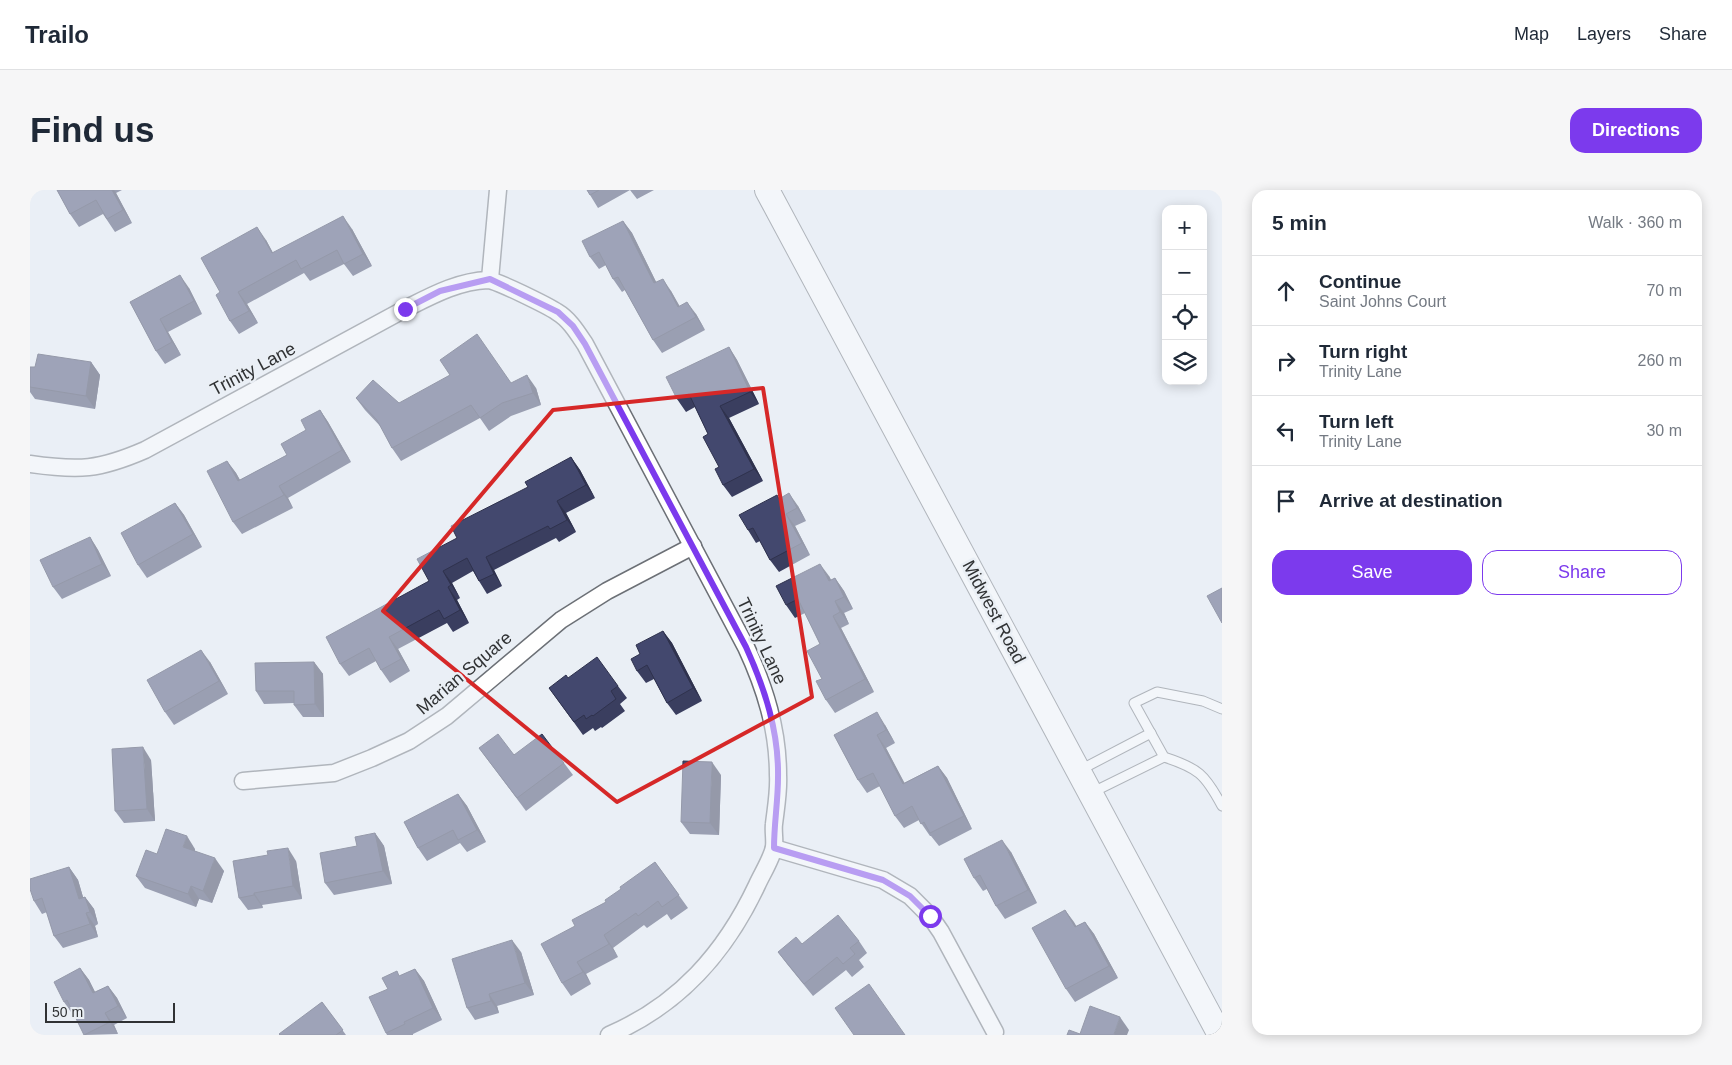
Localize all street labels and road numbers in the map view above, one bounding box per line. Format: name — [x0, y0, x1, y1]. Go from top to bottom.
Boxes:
street label: Trinity Lane — [207, 338, 299, 400]
street label: Midwest Road — [958, 557, 1030, 667]
street label: Trinity Lane — [733, 594, 791, 688]
street label: Marian Square — [412, 627, 516, 719]

